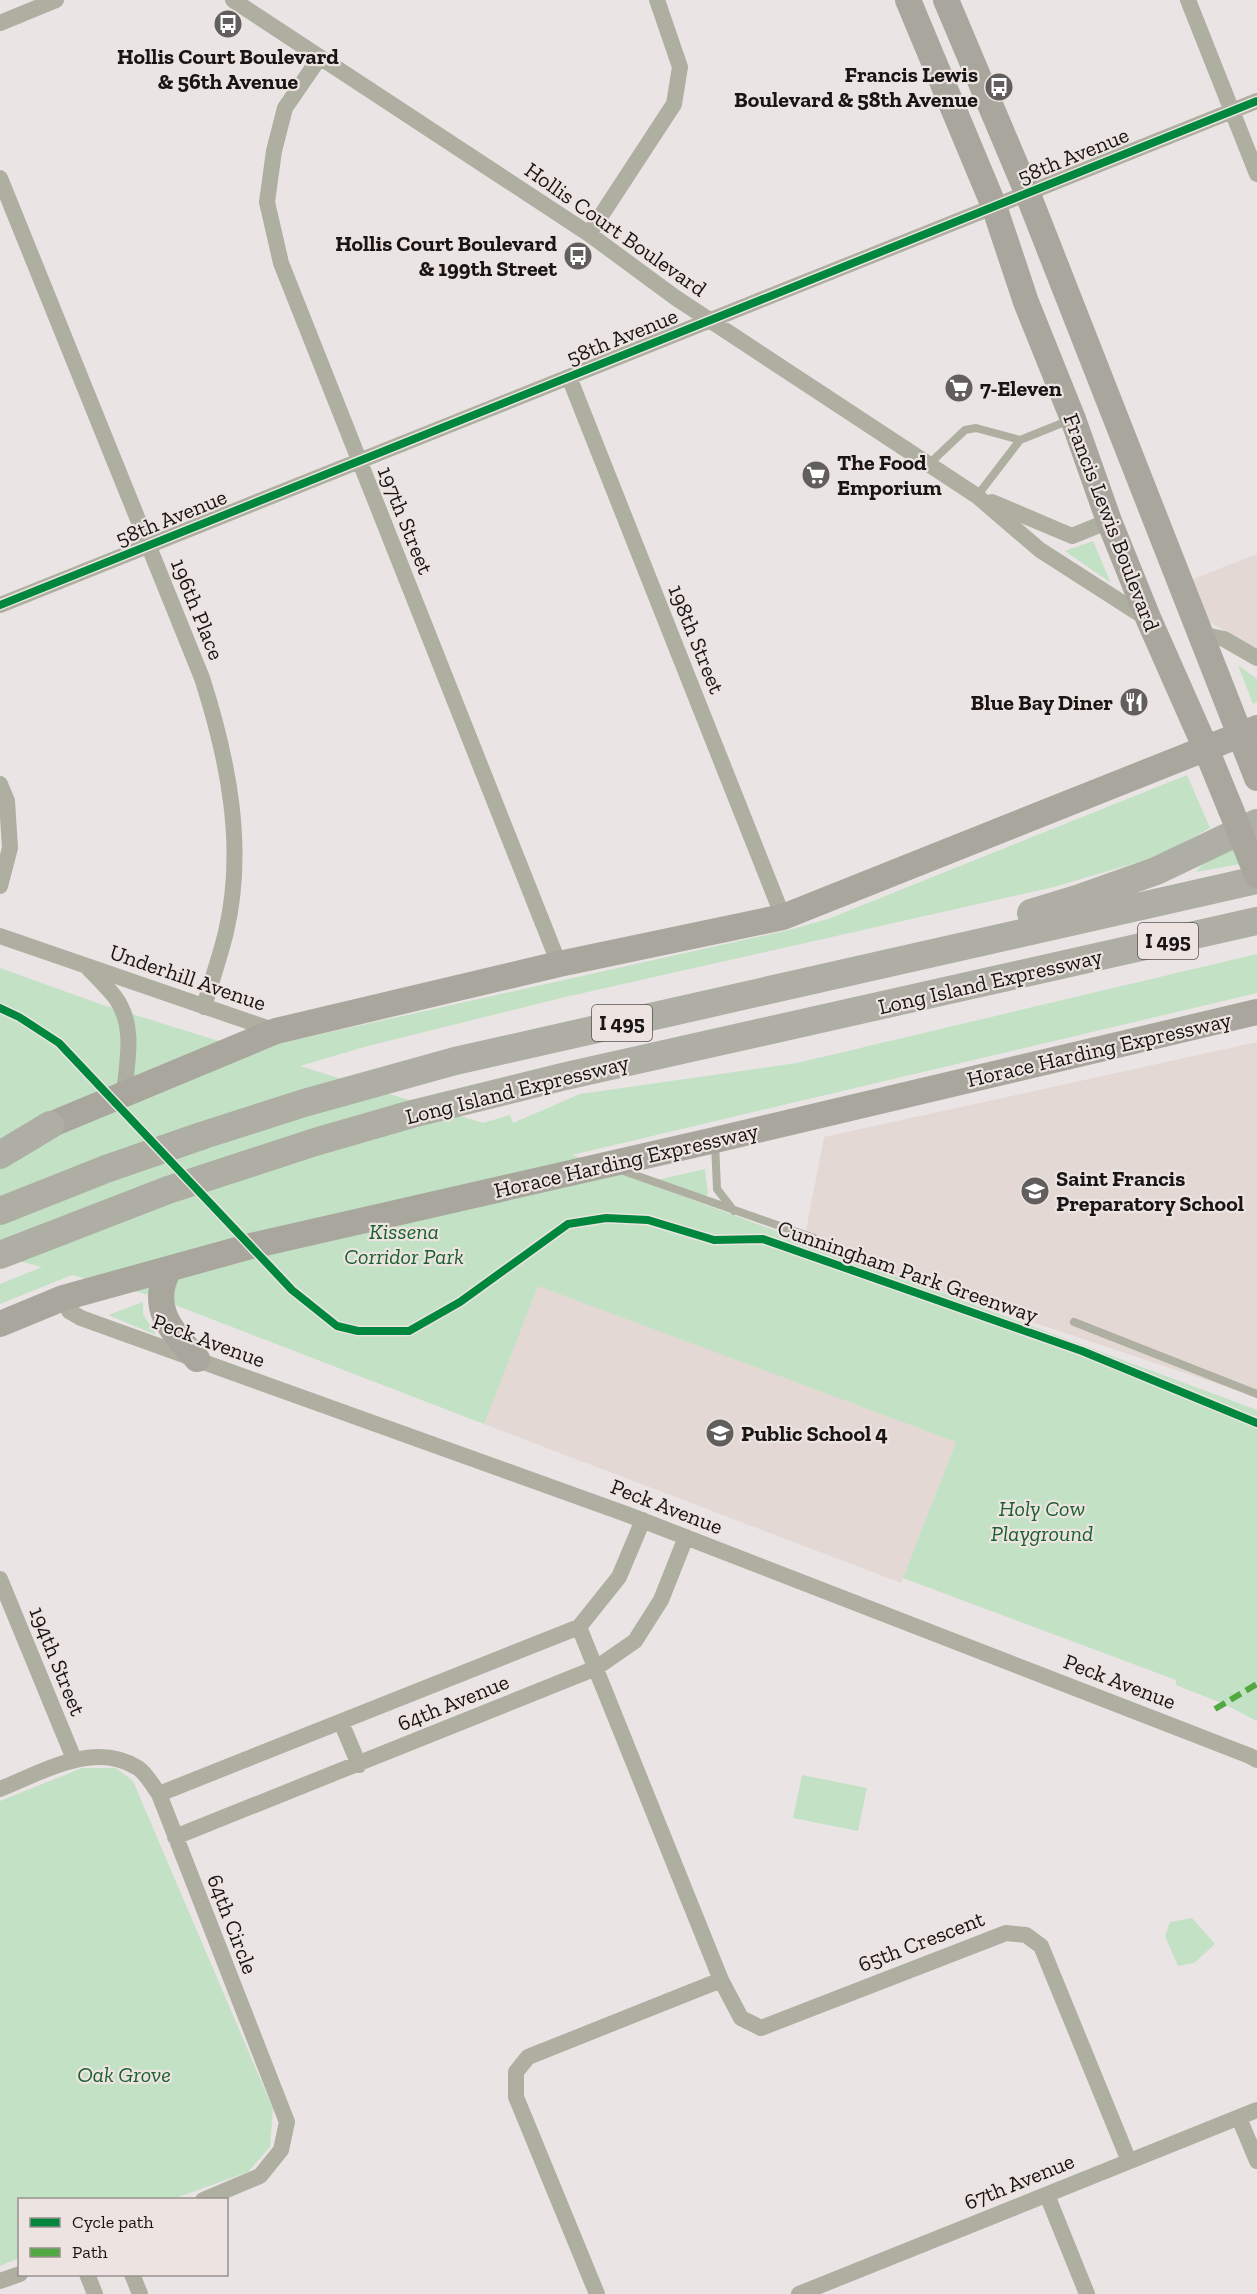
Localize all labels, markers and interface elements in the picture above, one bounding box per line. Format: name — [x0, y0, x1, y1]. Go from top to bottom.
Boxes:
bus stop icon: Hollis Court Boulevard & 56th Avenue — [212, 8, 244, 40]
place label: Hollis Court Boulevard & 56th Avenue — [117, 43, 339, 95]
place label: Francis Lewis Boulevard & 58th Avenue — [734, 61, 978, 113]
bus stop icon: Francis Lewis Boulevard & 58th Avenue — [983, 71, 1015, 103]
street label: 58th Avenue — [1014, 121, 1133, 190]
street label: Hollis Court Boulevard — [520, 156, 712, 302]
place label: Hollis Court Boulevard & 199th Street — [335, 230, 557, 282]
bus stop icon: Hollis Court Boulevard & 199th Street — [562, 240, 594, 272]
street label: 58th Avenue — [563, 302, 682, 371]
supermarket icon: 7-Eleven — [943, 372, 975, 404]
place label: 7-Eleven — [980, 375, 1062, 402]
street label: Francis Lewis Boulevard — [1057, 409, 1166, 635]
place label: The Food Emporium — [837, 449, 943, 501]
supermarket icon: The Food Emporium — [800, 459, 832, 491]
street label: 197th Street — [372, 462, 440, 579]
street label: 58th Avenue — [112, 483, 231, 552]
street label: 196th Place — [165, 555, 230, 664]
street label: 198th Street — [662, 581, 731, 698]
restaurant icon: Blue Bay Diner — [1118, 686, 1150, 718]
place label: Blue Bay Diner — [970, 689, 1113, 716]
road number: I 495 — [1138, 923, 1198, 959]
street label: Underhill Avenue — [106, 938, 270, 1017]
street label: Long Island Expressway — [875, 942, 1106, 1020]
road number: I 495 — [592, 1005, 652, 1041]
street label: Horace Harding Expressway — [964, 1006, 1235, 1093]
street label: Long Island Expressway — [403, 1048, 632, 1130]
street label: Horace Harding Expressway — [491, 1117, 762, 1204]
place label: Saint Francis Preparatory School — [1056, 1165, 1244, 1217]
school or university icon: Saint Francis Preparatory School — [1019, 1175, 1051, 1207]
street label: Cunningham Park Greenway — [774, 1214, 1042, 1329]
park label: Kissena Corridor Park — [344, 1218, 464, 1270]
street label: Peck Avenue — [149, 1308, 269, 1373]
school or university icon: Public School 4 — [704, 1417, 736, 1449]
place label: Public School 4 — [741, 1420, 888, 1447]
street label: Peck Avenue — [607, 1473, 727, 1540]
park label: Holy Cow Playground — [991, 1495, 1093, 1547]
street label: 194th Street — [23, 1603, 92, 1720]
street label: Peck Avenue — [1060, 1648, 1180, 1715]
street label: 64th Avenue — [393, 1668, 513, 1737]
street label: 64th Circle — [201, 1870, 264, 1978]
street label: 65th Crescent — [854, 1905, 989, 1978]
park label: Oak Grove — [77, 2061, 171, 2088]
street label: 67th Avenue — [960, 2147, 1078, 2216]
legend — [18, 2198, 228, 2276]
text: Cycle path — [72, 2211, 154, 2233]
text: Path — [72, 2241, 108, 2263]

